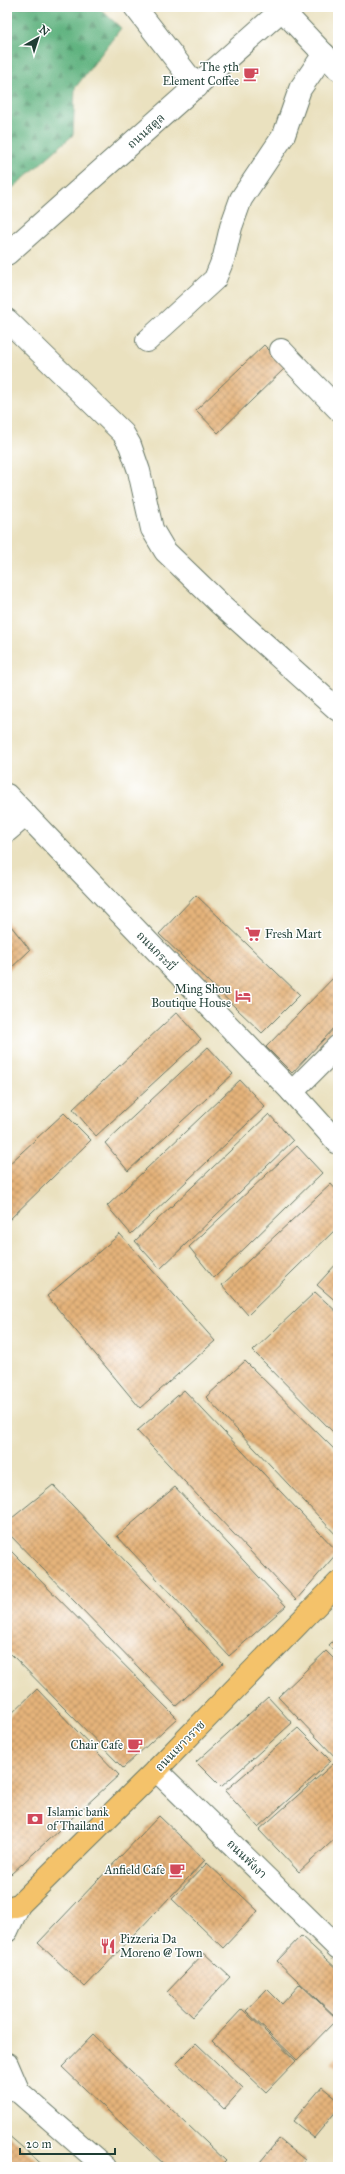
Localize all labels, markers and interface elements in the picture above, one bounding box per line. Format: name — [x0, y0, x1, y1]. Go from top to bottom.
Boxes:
north arrow — [18, 18, 58, 58]
text: N — [36, 23, 52, 39]
place label: The 5th Element Coffee — [162, 60, 239, 88]
cafe icon: The 5th Element Coffee — [242, 65, 260, 83]
street label: ถนนสตูล — [124, 111, 168, 152]
supermarket icon: Fresh Mart — [244, 925, 262, 943]
street label: ถนนกระบี่ — [134, 927, 180, 974]
place label: Fresh Mart — [265, 927, 323, 941]
place label: Ming Shou Boutique House — [151, 982, 232, 1011]
hotel icon: Ming Shou Boutique House — [234, 987, 252, 1005]
street label: ถนนเยาวราช — [152, 1718, 208, 1774]
cafe icon: Chair Cafe — [126, 1736, 144, 1754]
place label: Chair Cafe — [71, 1738, 123, 1752]
place label: Islamic bank of Thailand — [47, 1805, 109, 1833]
bank icon: Islamic bank of Thailand — [26, 1810, 44, 1828]
street label: ถนนพังงา — [224, 1837, 270, 1881]
cafe icon: Anfield Cafe — [168, 1861, 186, 1879]
place label: Anfield Cafe — [103, 1863, 165, 1877]
place label: Pizzeria Da Moreno @ Town — [120, 1932, 203, 1960]
restaurant icon: Pizzeria Da Moreno @ Town — [99, 1937, 117, 1955]
scale bar — [20, 2130, 115, 2156]
text: 20 m — [26, 2137, 52, 2151]

